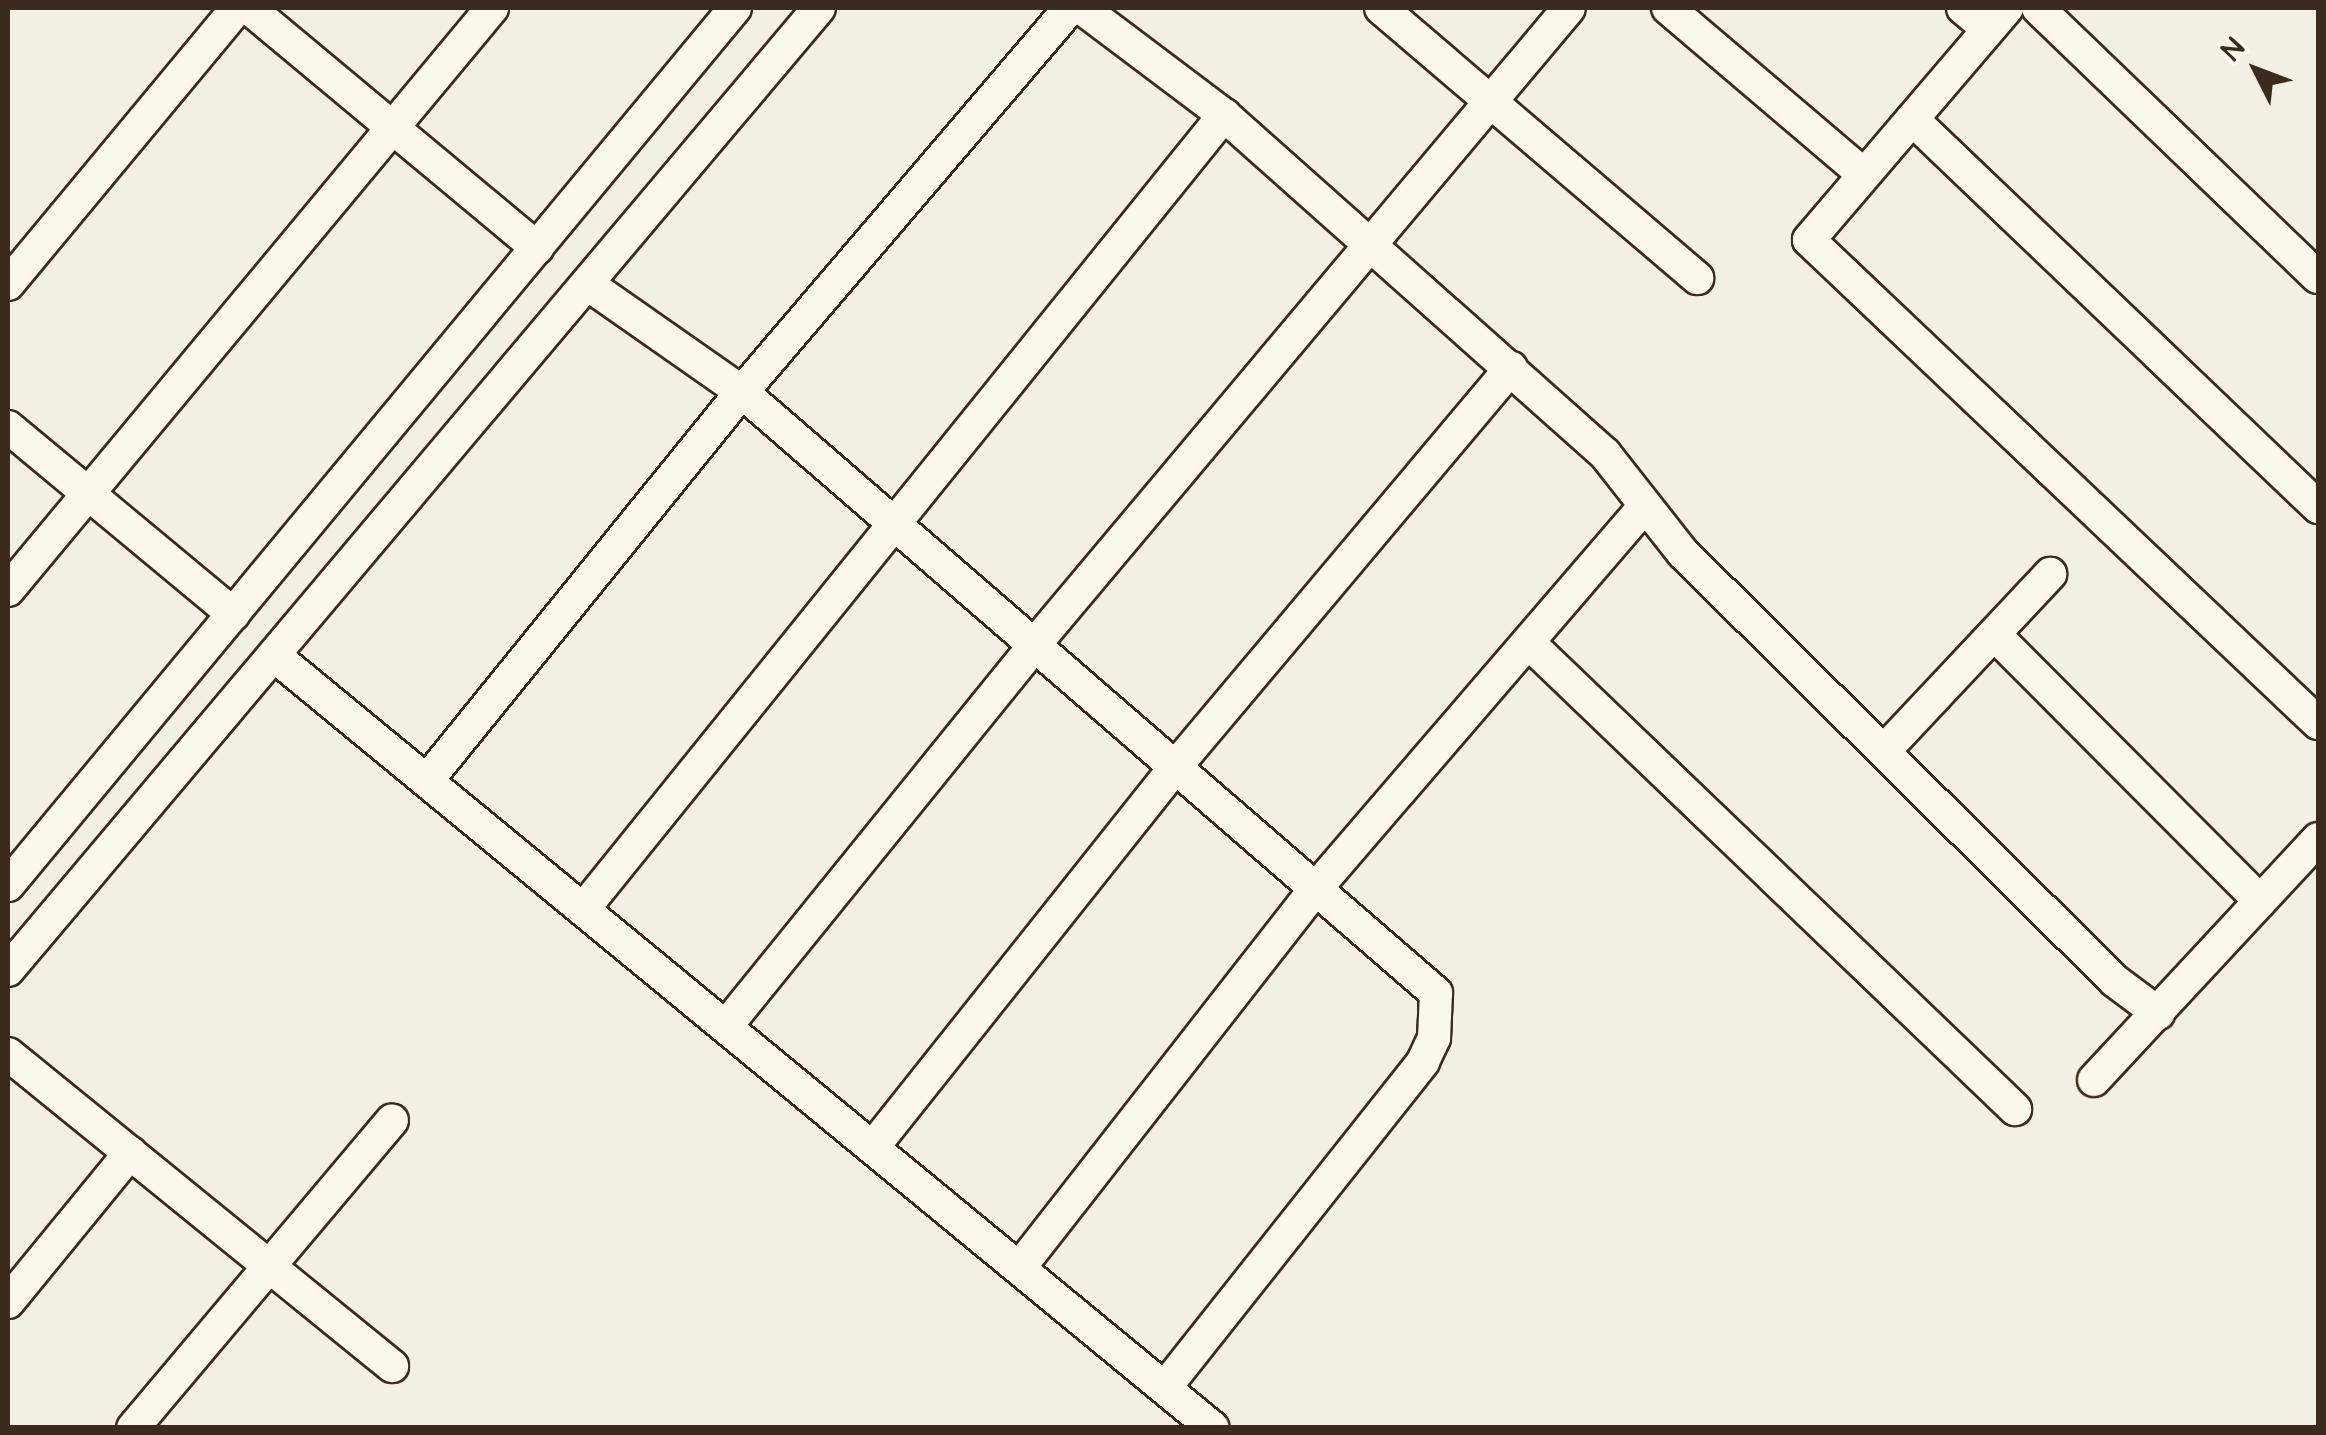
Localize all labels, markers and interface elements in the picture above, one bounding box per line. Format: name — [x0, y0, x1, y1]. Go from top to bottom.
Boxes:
north arrow — [2206, 20, 2306, 120]
text: N — [2213, 30, 2254, 69]

